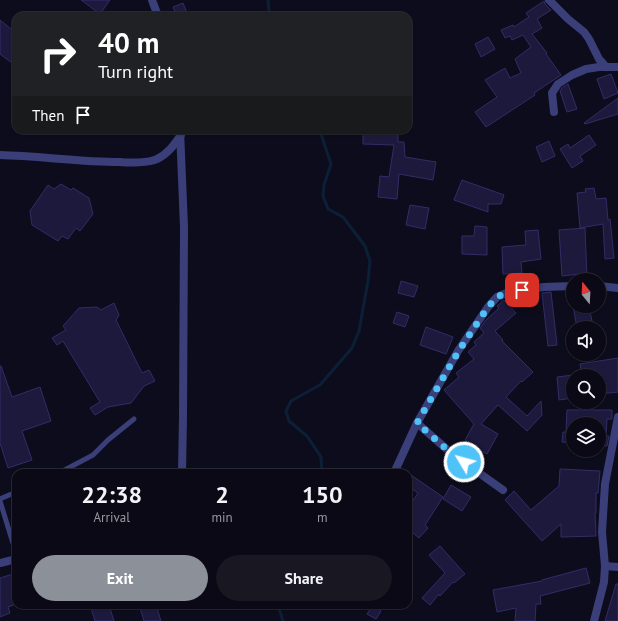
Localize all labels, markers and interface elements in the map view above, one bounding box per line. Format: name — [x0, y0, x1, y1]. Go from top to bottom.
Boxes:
text: 40 m — [98, 24, 159, 61]
icon: right — [32, 28, 84, 80]
text: Turn right — [98, 60, 173, 83]
icon: arrive — [72, 104, 94, 126]
text: Then — [32, 106, 64, 125]
pin — [505, 273, 539, 307]
north arrow — [566, 273, 606, 313]
map controls — [566, 273, 606, 457]
icon: arrive — [511, 279, 533, 301]
button: sound — [566, 321, 606, 361]
button: search — [566, 369, 606, 409]
button: layers — [566, 417, 606, 457]
position arrow — [443, 441, 485, 483]
text: 22:38 — [81, 479, 142, 510]
text: 2 — [215, 479, 229, 510]
text: 150 — [302, 479, 343, 510]
text: Arrival — [94, 509, 130, 526]
text: min — [211, 509, 233, 526]
text: m — [317, 509, 328, 526]
button: Exit — [32, 555, 208, 601]
button: Share — [216, 555, 392, 601]

